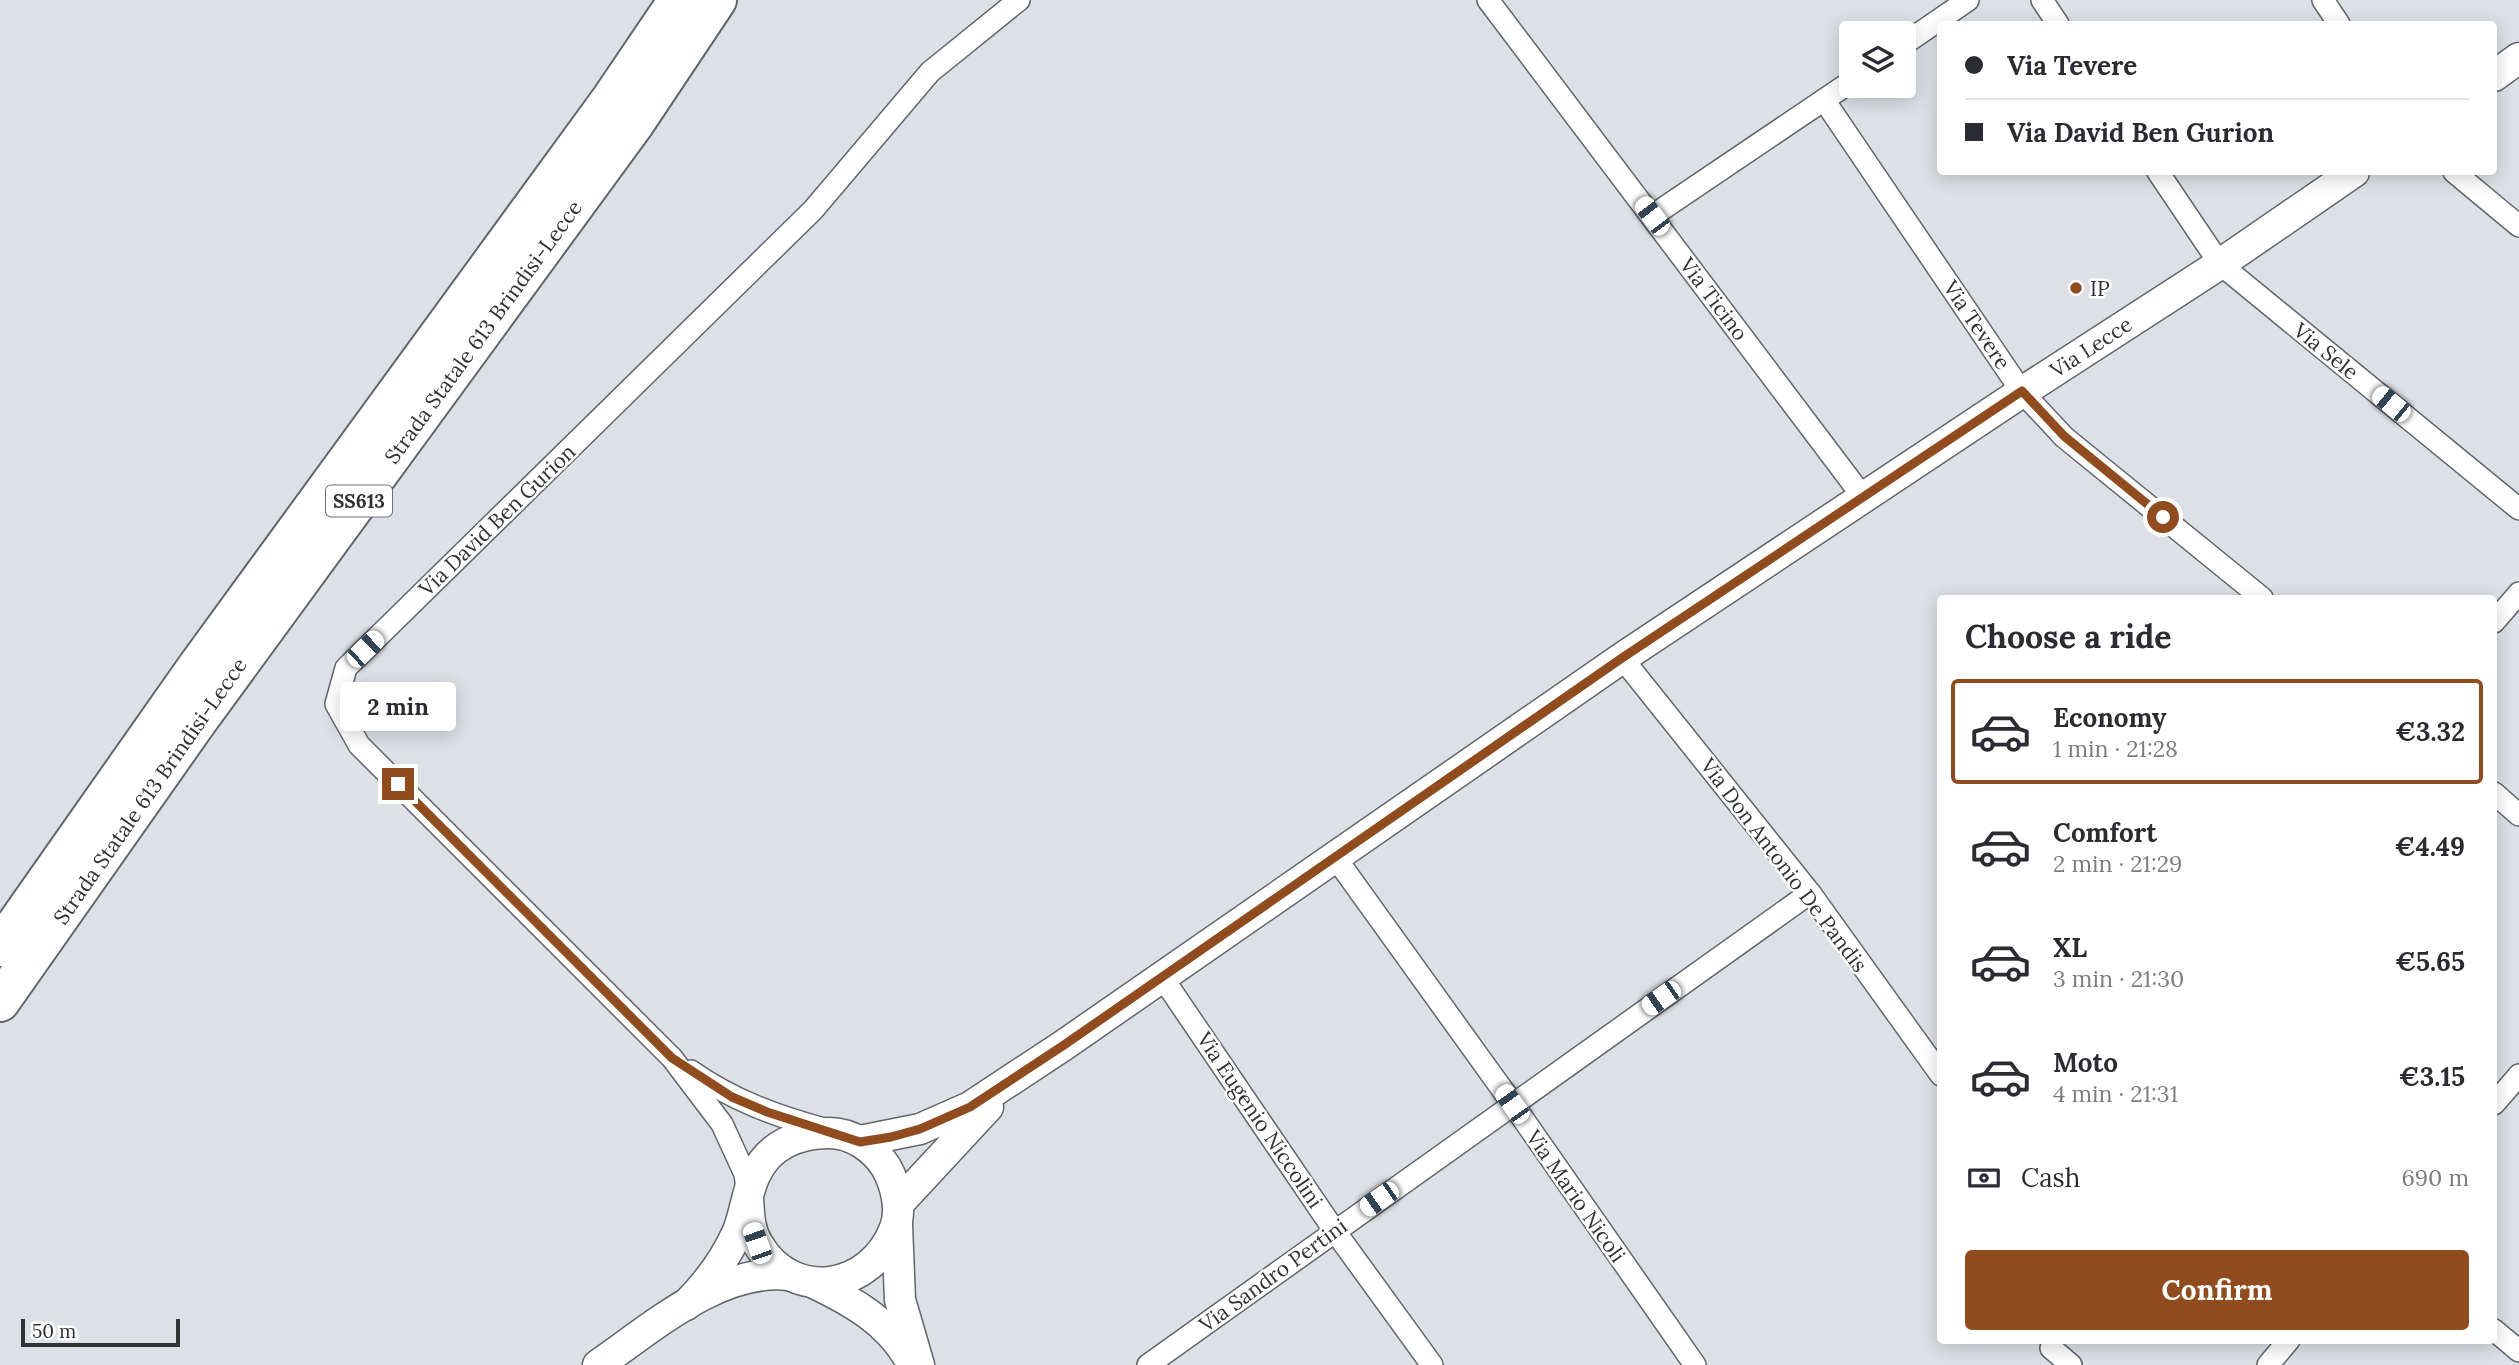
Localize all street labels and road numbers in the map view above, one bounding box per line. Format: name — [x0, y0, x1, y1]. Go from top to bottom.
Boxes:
street label: Strada Statale 613 Brindisi-Lecce — [378, 195, 588, 469]
street label: Via Ticino — [1673, 251, 1754, 346]
street label: Via Tevere — [1937, 275, 2017, 375]
street label: Via Lecce — [2044, 310, 2137, 384]
street label: Via Sele — [2287, 316, 2364, 385]
street label: Via David Ben Gurion — [412, 438, 581, 603]
road number: SS613 — [326, 486, 392, 516]
street label: Strada Statale 613 Brindisi-Lecce — [47, 652, 253, 930]
street label: Via Don Antonio De Pandis — [1694, 752, 1873, 977]
street label: Via Eugenio Niccolini — [1190, 1026, 1329, 1213]
street label: Via Mario Nicoli — [1520, 1124, 1632, 1267]
street label: Via Sandro Pertini — [1193, 1212, 1352, 1338]

